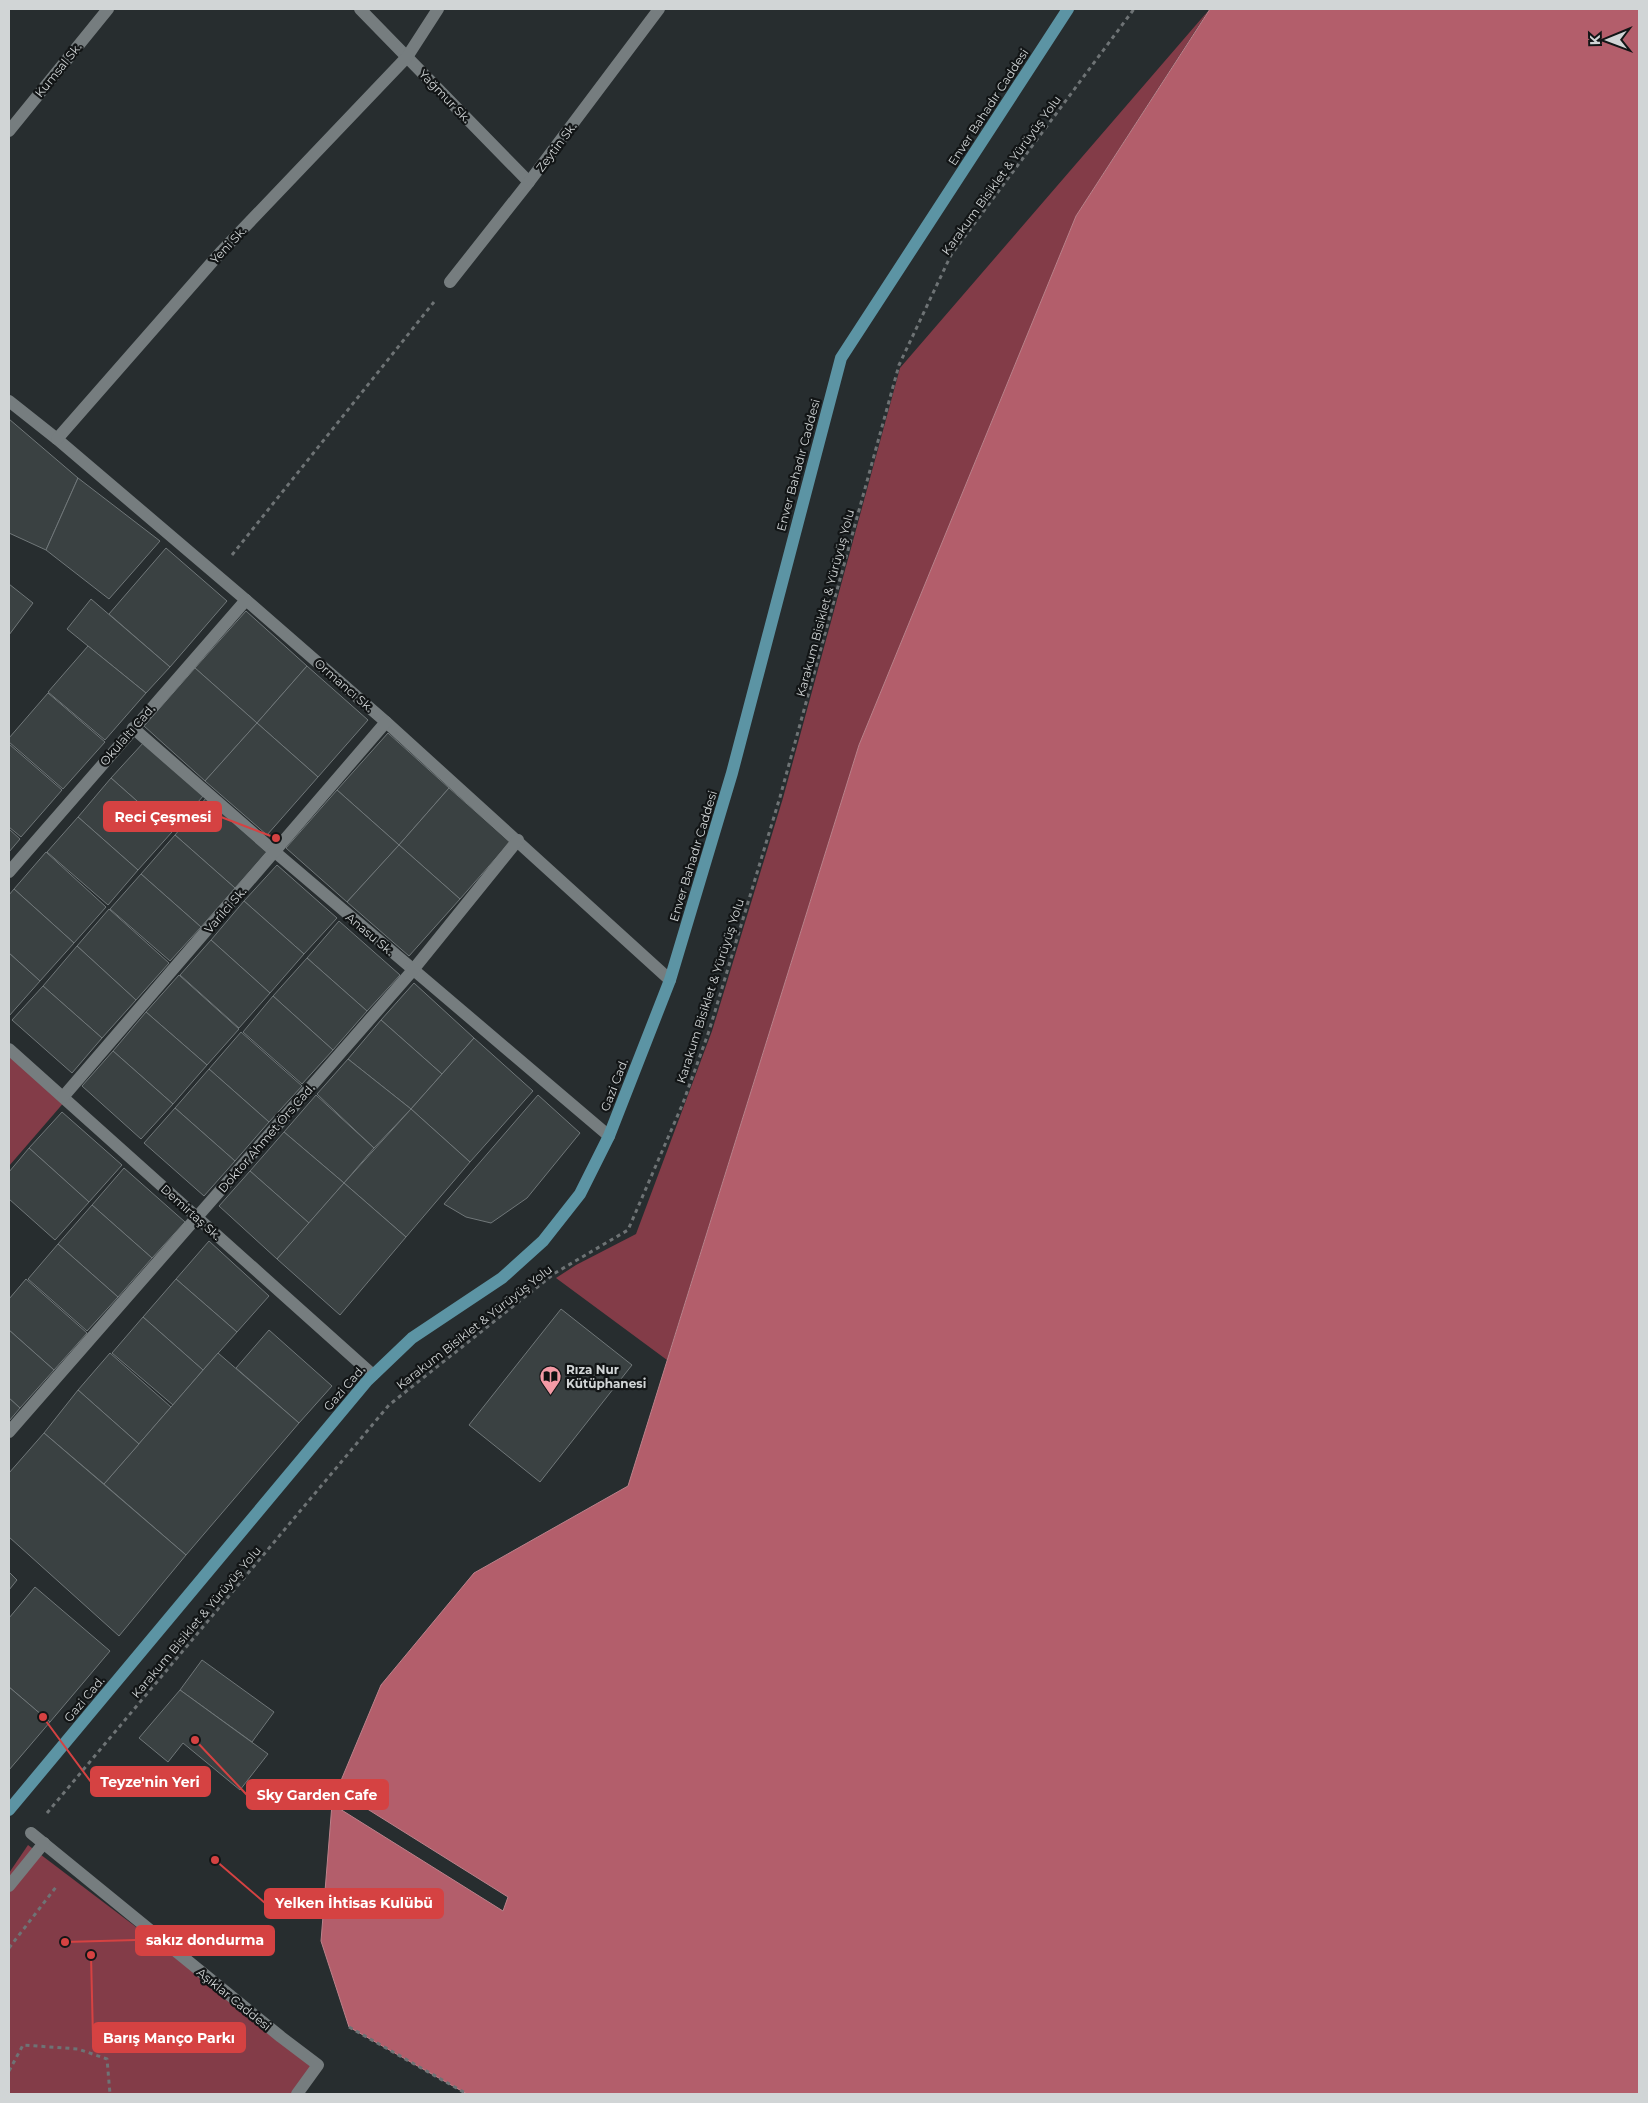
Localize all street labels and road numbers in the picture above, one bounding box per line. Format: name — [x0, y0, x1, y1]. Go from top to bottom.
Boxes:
street label: Kumsal Sk. — [32, 40, 84, 100]
street label: Enver Bahadır Caddesi — [945, 46, 1031, 168]
street label: Yağmur Sk. — [416, 66, 474, 126]
street label: Karakum Bisiklet & Yürüyüş Yolu — [938, 92, 1064, 258]
street label: Zeytin Sk. — [533, 119, 579, 175]
street label: Yeni Sk. — [207, 223, 249, 267]
street label: Enver Bahadır Caddesi — [773, 397, 823, 533]
street label: Karakum Bisiklet & Yürüyüş Yolu — [793, 508, 857, 698]
street label: Ormancı Sk. — [312, 655, 376, 715]
street label: Okulaltı Cad. — [96, 701, 158, 769]
street label: Enver Bahadır Caddesi — [666, 789, 720, 923]
street label: Varilci Sk. — [201, 884, 249, 936]
street label: Karakum Bisiklet & Yürüyüş Yolu — [673, 897, 747, 1085]
street label: Anasu Sk. — [343, 910, 397, 958]
street label: Gazi Cad. — [597, 1057, 631, 1113]
street label: Doktor Ahmet Örs Cad. — [215, 1080, 317, 1196]
street label: Demirtaş Sk. — [158, 1181, 224, 1243]
street label: Karakum Bisiklet & Yürüyüş Yolu — [393, 1262, 555, 1392]
street label: Gazi Cad. — [320, 1362, 368, 1414]
street label: Karakum Bisiklet & Yürüyüş Yolu — [128, 1543, 264, 1701]
street label: Gazi Cad. — [61, 1673, 107, 1725]
street label: Aşıklar Caddesi — [194, 1964, 274, 2034]

